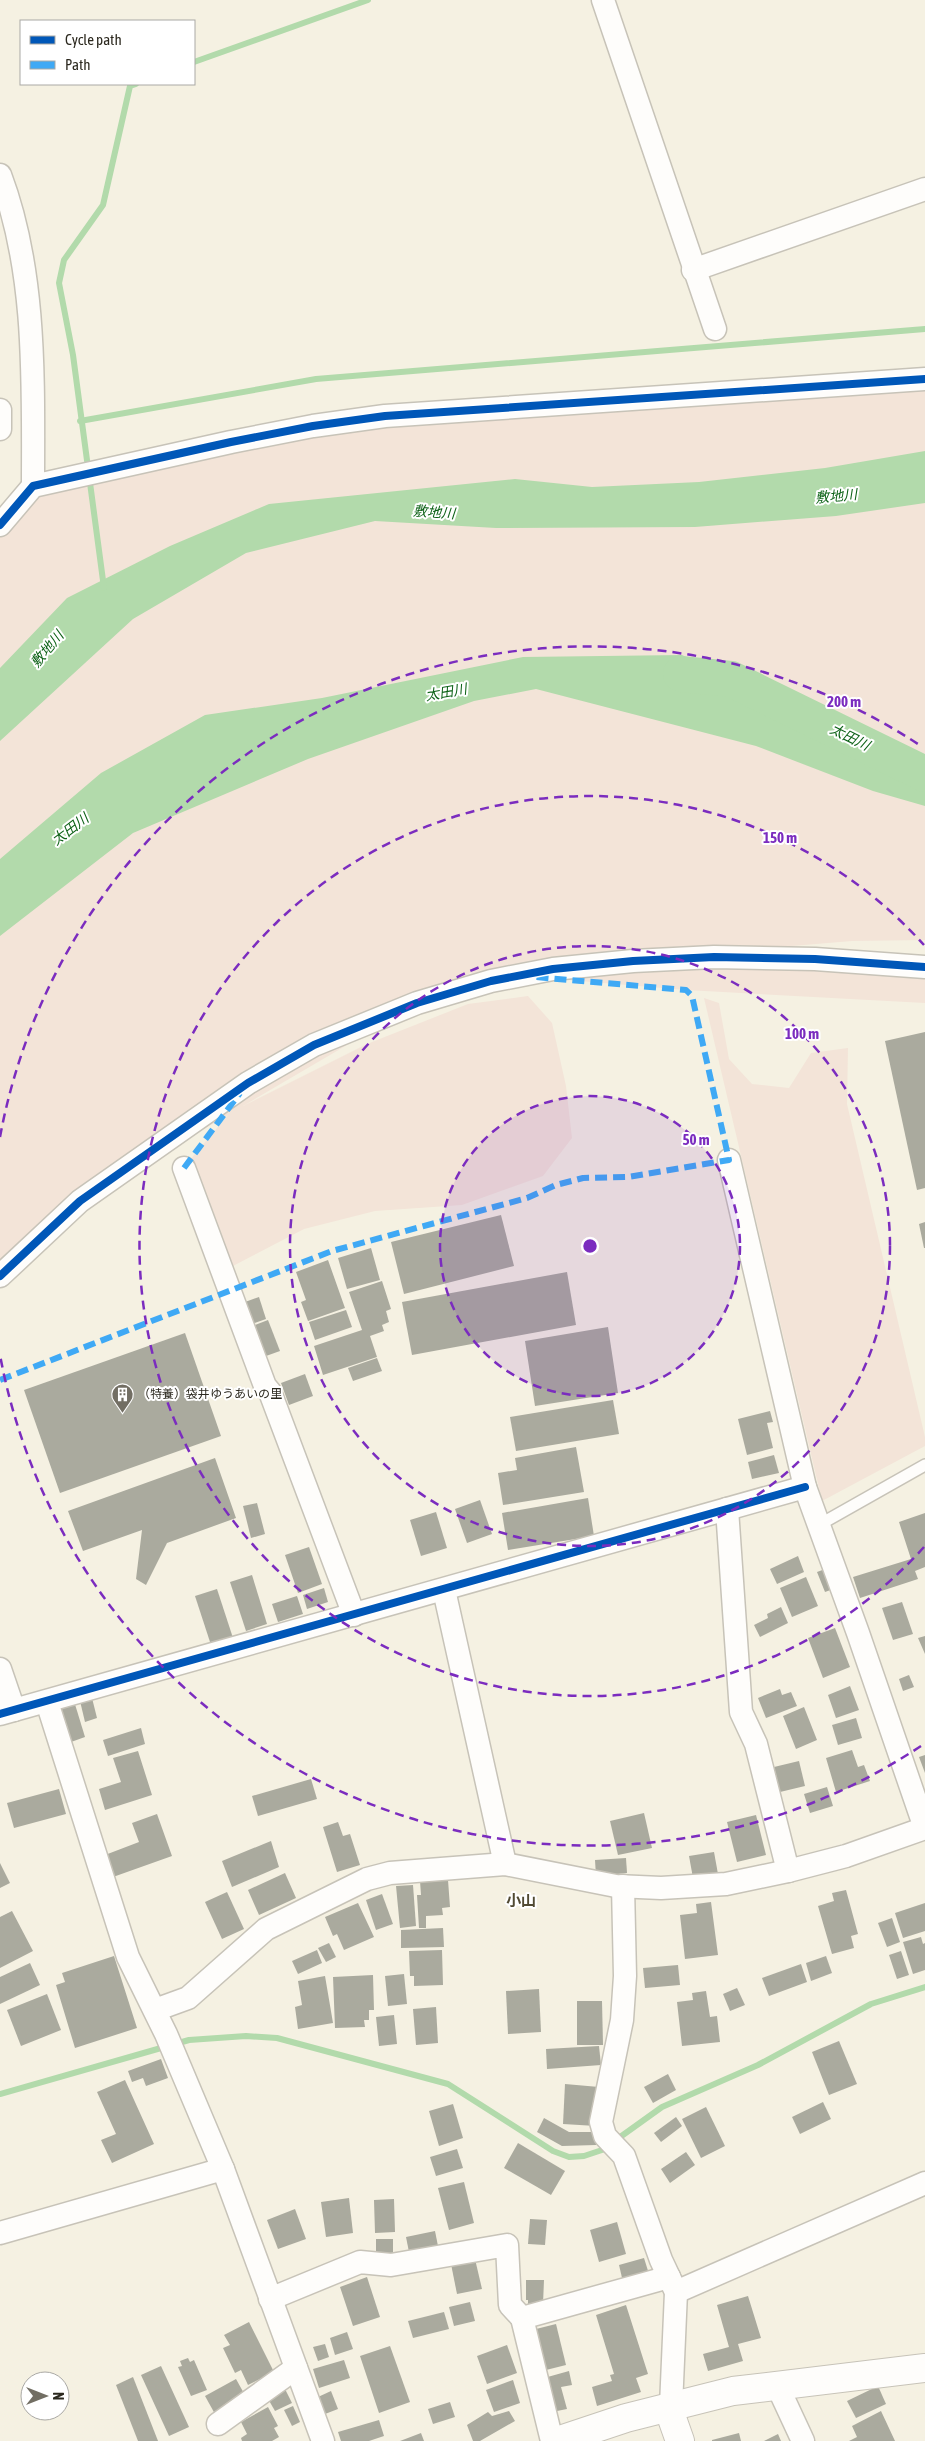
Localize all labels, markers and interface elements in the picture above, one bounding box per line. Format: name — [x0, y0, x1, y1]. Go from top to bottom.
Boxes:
legend — [20, 20, 195, 85]
text: Cycle path — [65, 31, 122, 48]
text: Path — [65, 56, 91, 73]
water label: 敷地川 — [814, 486, 860, 506]
water label: 敷地川 — [412, 503, 458, 522]
water label: 敷地川 — [27, 626, 68, 670]
water label: 太田川 — [424, 680, 470, 704]
text: 200 m — [827, 693, 861, 710]
water label: 太田川 — [828, 721, 874, 754]
water label: 太田川 — [48, 809, 93, 848]
text: 150 m — [763, 829, 797, 846]
text: 100 m — [785, 1025, 819, 1042]
text: 50 m — [683, 1131, 710, 1148]
centre of rings — [581, 1237, 599, 1255]
building icon: （特養）袋井ゆうあいの里 — [110, 1382, 134, 1413]
place label: （特養）袋井ゆうあいの里 — [138, 1387, 282, 1401]
district label: 小山 — [506, 1892, 536, 1909]
north arrow — [20, 2371, 70, 2421]
text: N — [50, 2392, 66, 2400]

